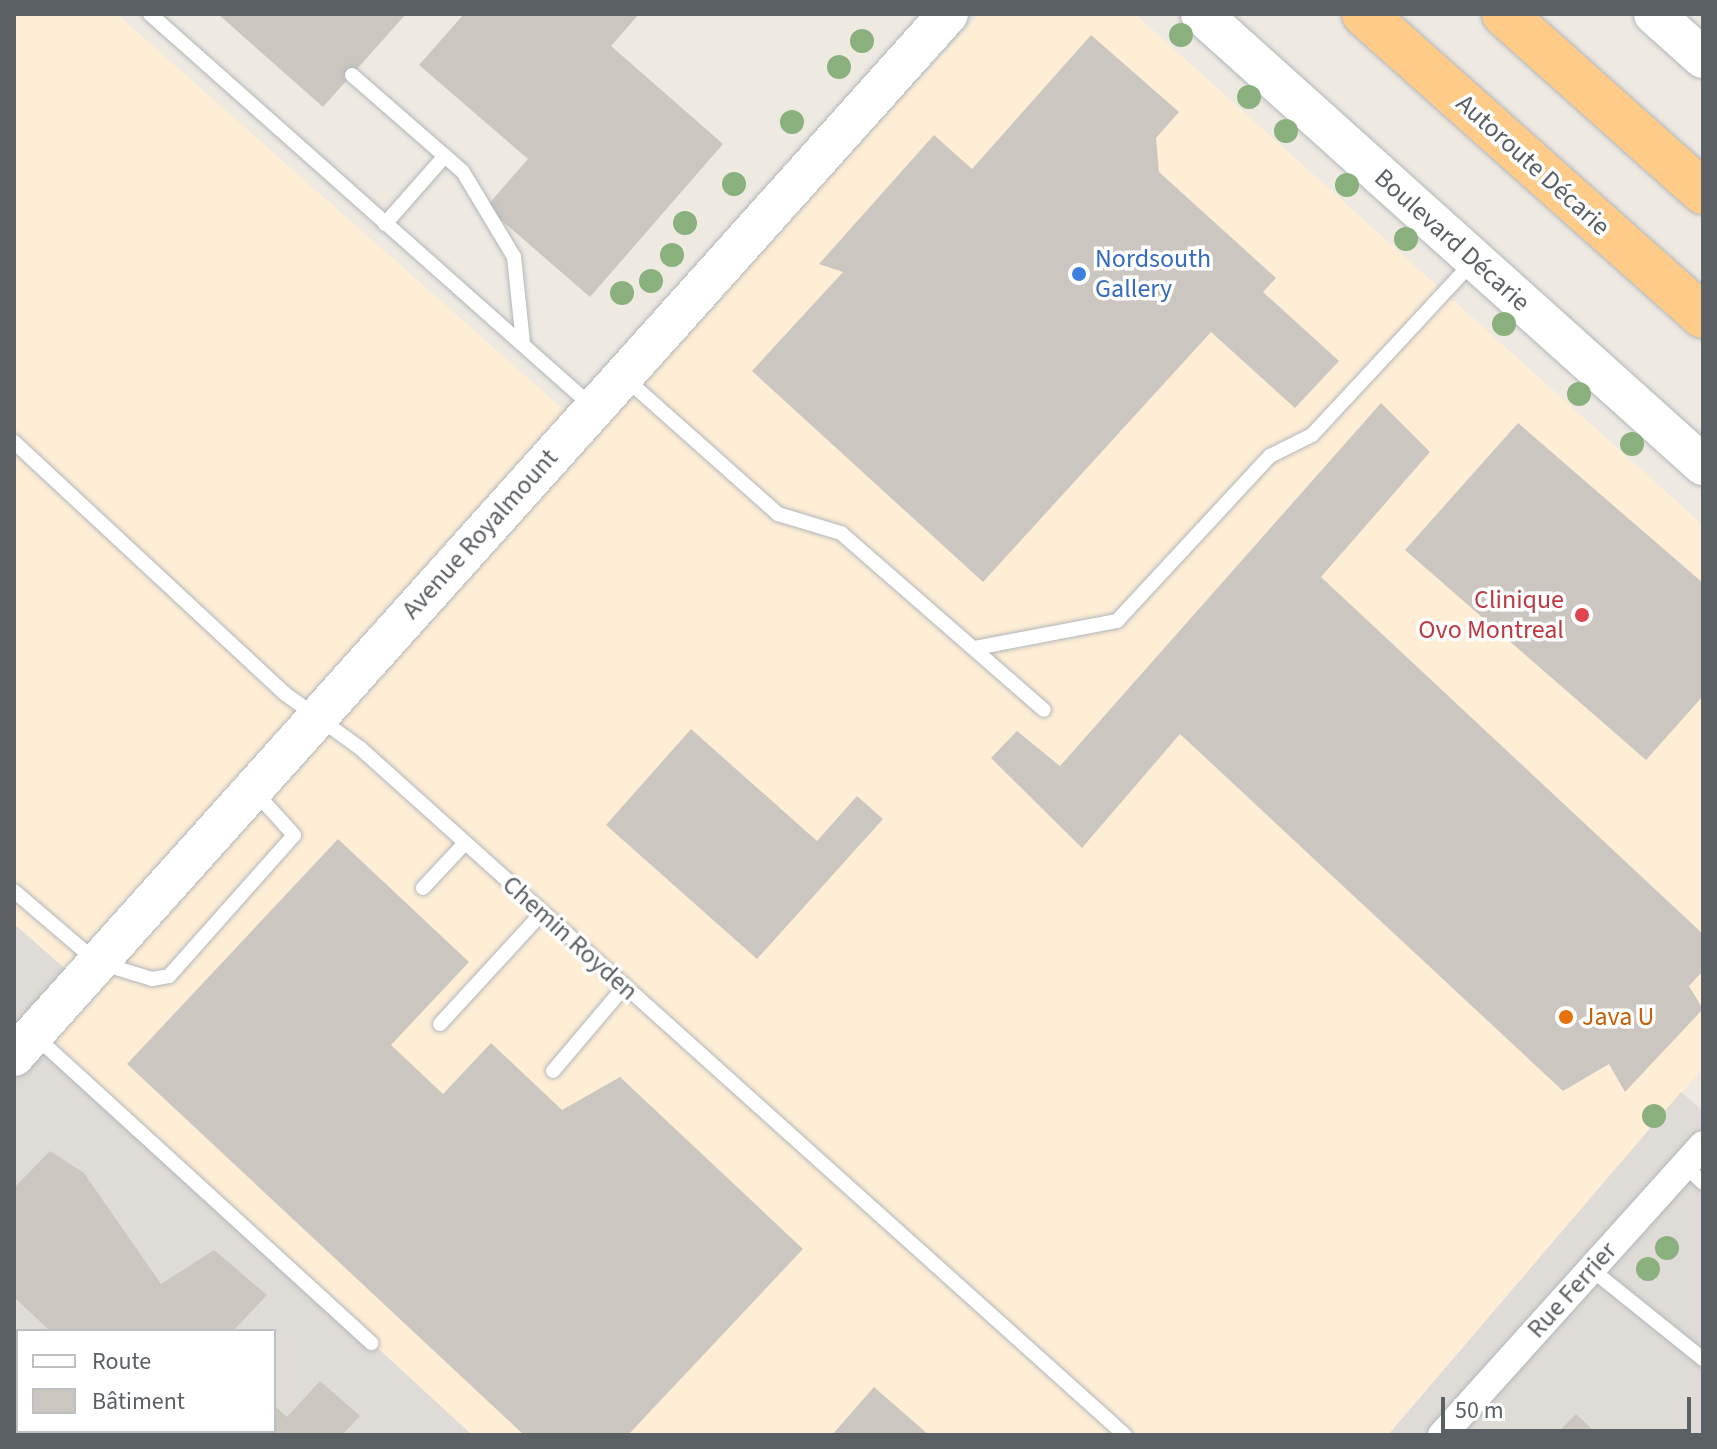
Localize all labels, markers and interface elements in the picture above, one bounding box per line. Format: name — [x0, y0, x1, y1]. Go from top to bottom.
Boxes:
street label: Autoroute Décarie — [1450, 88, 1616, 242]
street label: Boulevard Décarie — [1368, 162, 1536, 318]
place label: Nordsouth Gallery — [1095, 243, 1211, 304]
marker: Nordsouth Gallery — [1070, 265, 1088, 283]
street label: Avenue Royalmount — [395, 443, 565, 625]
place label: Clinique Ovo Montreal — [1418, 584, 1564, 646]
marker: Clinique Ovo Montreal — [1571, 604, 1593, 626]
street label: Chemin Royden — [496, 869, 644, 1007]
place label: Java U — [1582, 1001, 1654, 1033]
marker: Java U — [1557, 1008, 1575, 1026]
street label: Rue Ferrier — [1521, 1235, 1623, 1345]
legend — [16, 1329, 276, 1433]
text: Route — [92, 1344, 151, 1379]
scale bar — [1445, 1381, 1695, 1431]
text: Bâtiment — [92, 1384, 185, 1419]
text: 50 m — [1455, 1393, 1504, 1428]

